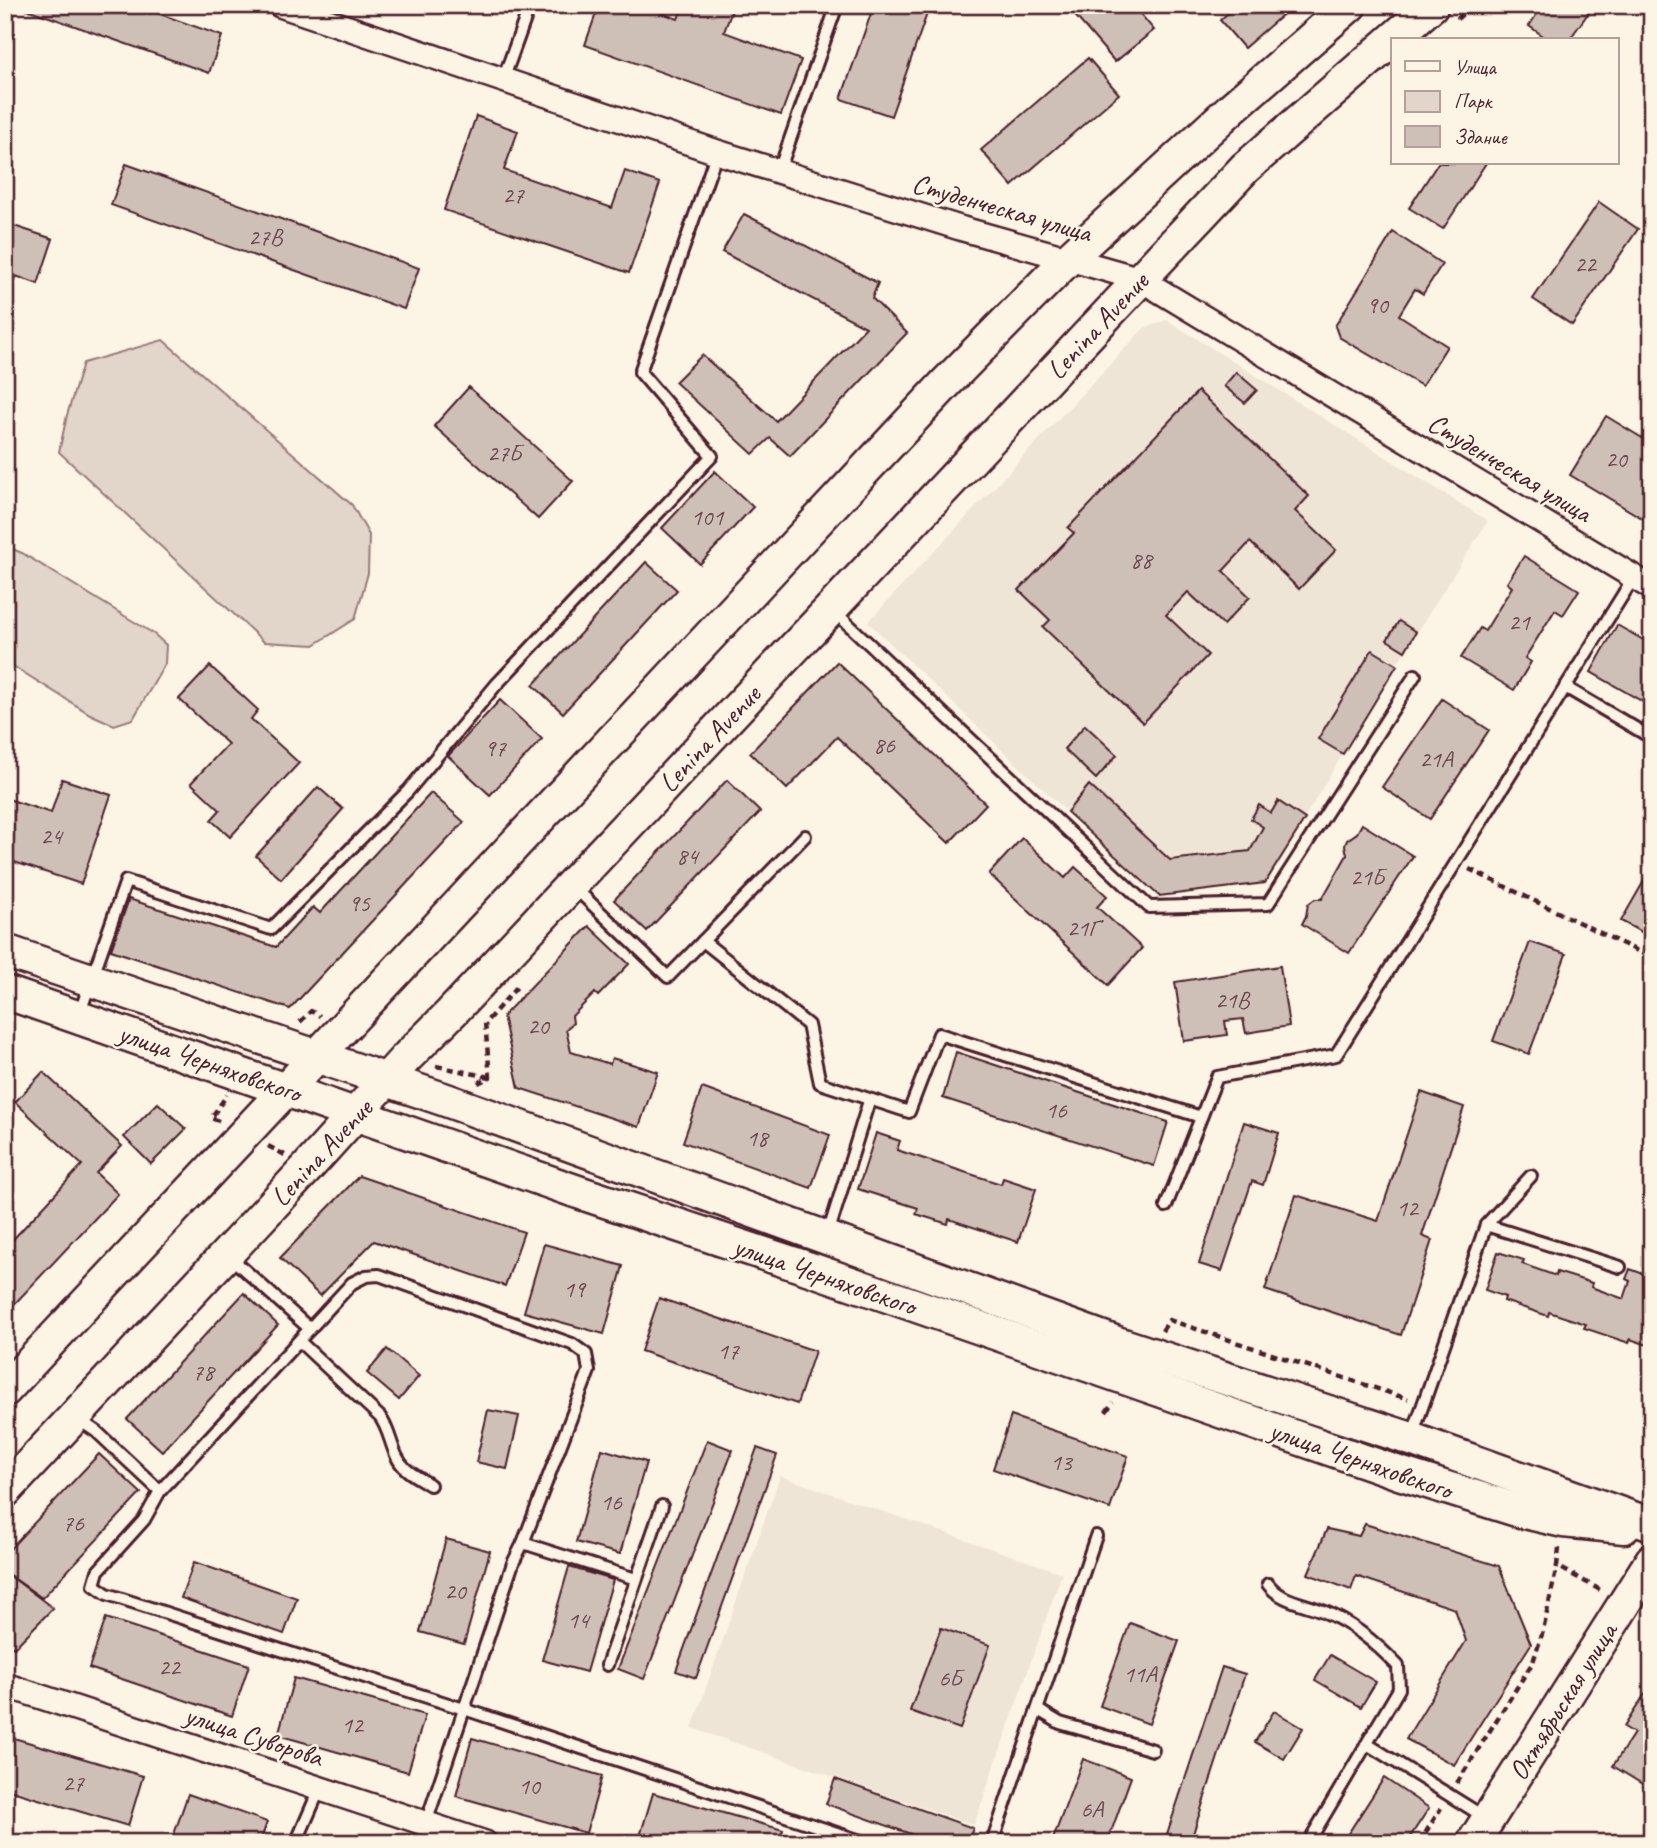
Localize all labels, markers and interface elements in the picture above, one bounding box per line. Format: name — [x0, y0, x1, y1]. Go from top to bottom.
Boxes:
legend — [1391, 38, 1618, 164]
text: Улица — [1454, 54, 1497, 80]
text: Парк — [1454, 88, 1494, 114]
text: Здание — [1454, 124, 1508, 150]
street label: Студенческая улица — [908, 165, 1097, 250]
house number: 27 — [502, 180, 525, 210]
house number: 27В — [248, 222, 284, 252]
house number: 22 — [1574, 249, 1598, 279]
street label: Lenina Avenue — [1039, 263, 1157, 386]
house number: 90 — [1366, 290, 1390, 320]
street label: Студенческая улица — [1422, 405, 1599, 531]
house number: 27Б — [487, 438, 525, 468]
house number: 20 — [1605, 444, 1629, 474]
house number: 101 — [691, 502, 724, 532]
house number: 88 — [1130, 545, 1154, 575]
house number: 21 — [1508, 607, 1531, 637]
street label: Lenina Avenue — [651, 676, 769, 799]
house number: 86 — [873, 730, 896, 760]
house number: 97 — [484, 733, 507, 763]
house number: 21А — [1419, 744, 1454, 774]
house number: 24 — [40, 821, 64, 851]
house number: 84 — [676, 841, 700, 871]
house number: 21Б — [1350, 862, 1388, 892]
house number: 95 — [348, 888, 371, 918]
house number: 21Г — [1067, 913, 1104, 943]
house number: 21В — [1215, 985, 1251, 1015]
house number: 20 — [527, 1011, 551, 1041]
street label: улица Черняховского — [112, 1014, 309, 1111]
street label: Lenina Avenue — [263, 1090, 381, 1213]
house number: 16 — [1045, 1095, 1068, 1125]
house number: 18 — [746, 1123, 770, 1153]
house number: 12 — [1396, 1193, 1420, 1223]
street label: улица Черняховского — [727, 1227, 924, 1324]
house number: 19 — [563, 1274, 587, 1304]
house number: 17 — [717, 1336, 740, 1366]
house number: 78 — [192, 1357, 216, 1387]
street label: улица Черняховского — [1263, 1411, 1460, 1508]
house number: 13 — [1050, 1447, 1074, 1477]
house number: 16 — [600, 1487, 623, 1517]
house number: 76 — [62, 1508, 85, 1538]
house number: 20 — [444, 1576, 468, 1606]
house number: 14 — [567, 1605, 591, 1635]
street label: Октябрьская улица — [1500, 1614, 1626, 1786]
house number: 22 — [158, 1652, 182, 1682]
house number: 11А — [1123, 1659, 1158, 1689]
house number: 6Б — [938, 1663, 965, 1693]
street label: улица Суворова — [179, 1696, 329, 1775]
house number: 12 — [341, 1710, 365, 1740]
house number: 27 — [62, 1768, 85, 1798]
house number: 10 — [518, 1771, 542, 1801]
house number: 6А — [1081, 1794, 1104, 1824]

